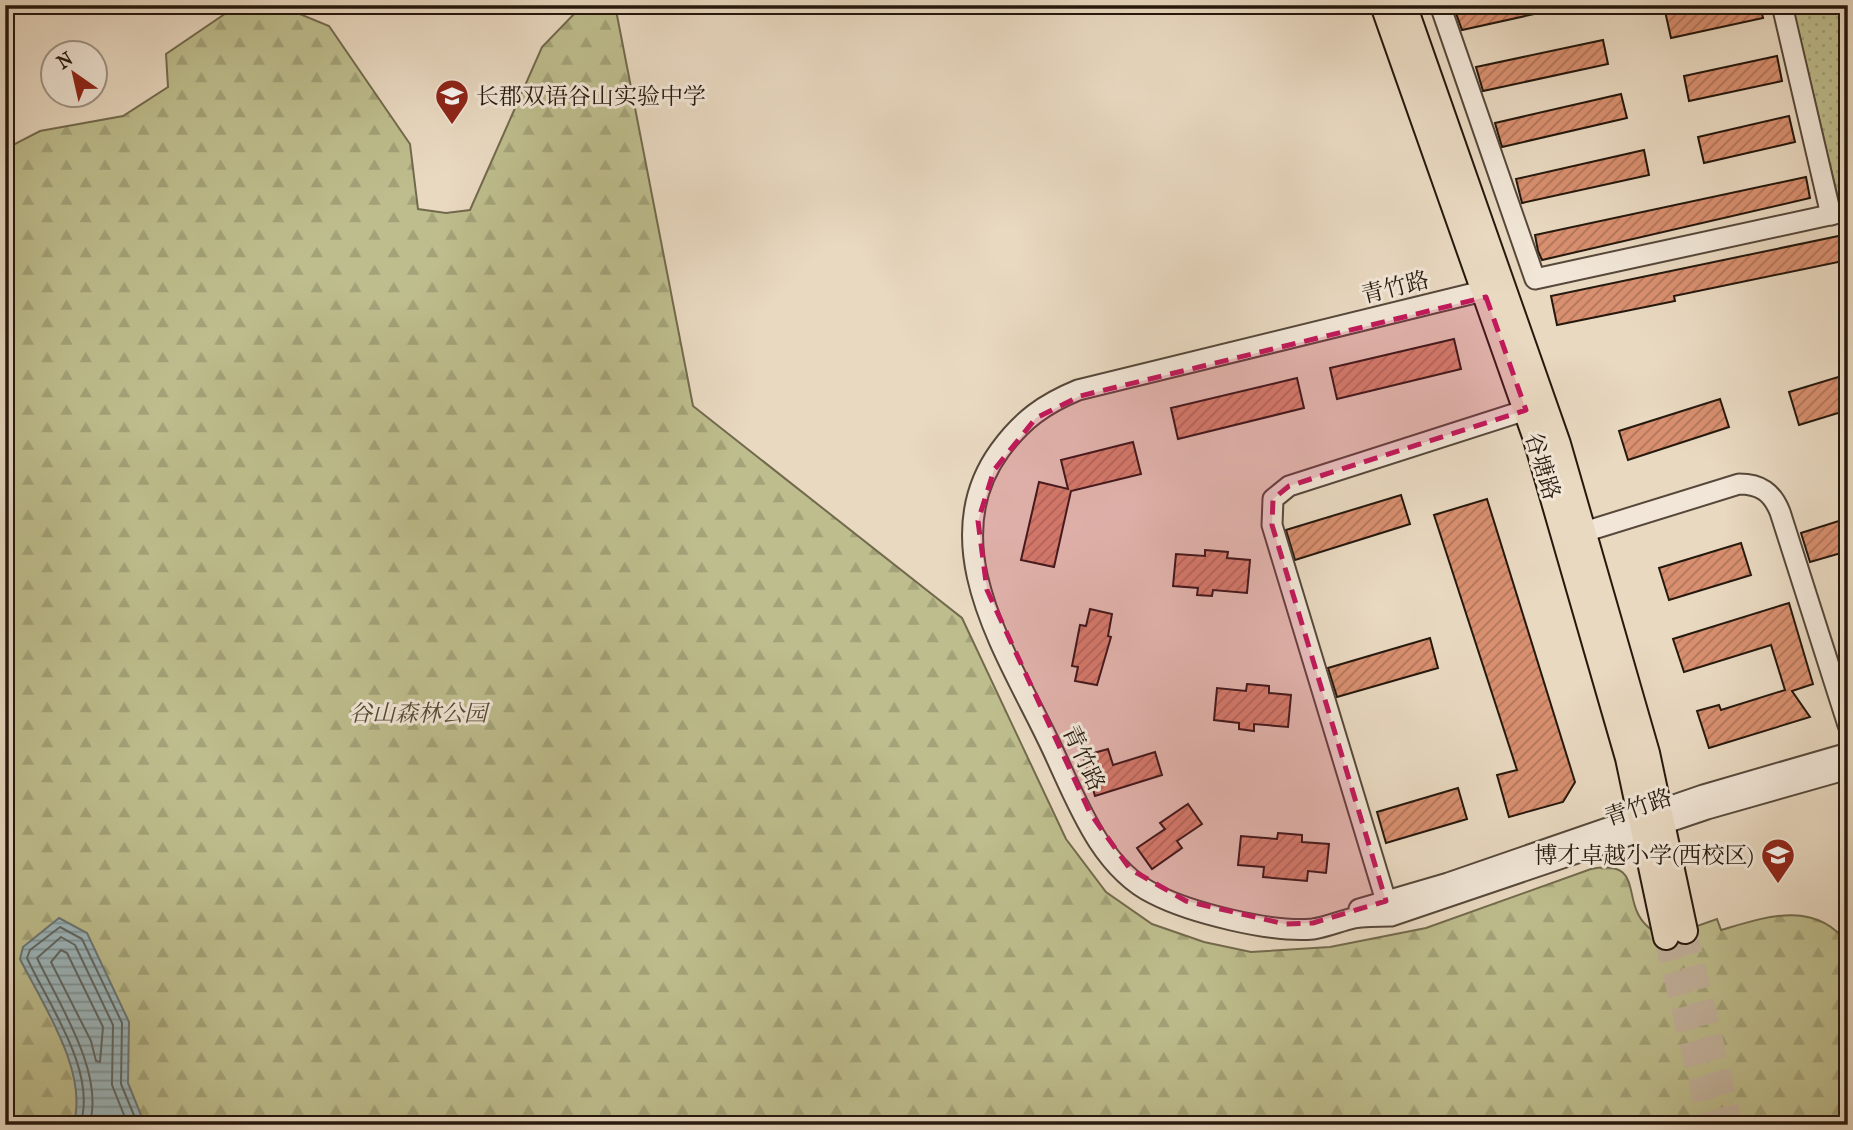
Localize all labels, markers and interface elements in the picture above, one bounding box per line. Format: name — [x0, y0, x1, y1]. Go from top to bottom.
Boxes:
north arrow — [38, 38, 108, 108]
text: N — [53, 47, 78, 74]
school or university icon: 长郡双语谷山实验中学 — [433, 77, 471, 126]
place label: 长郡双语谷山实验中学 — [476, 83, 706, 110]
street label: 青竹路 — [1358, 266, 1432, 309]
street label: 谷塘路 — [1520, 429, 1566, 503]
park label: 谷山森林公园 — [349, 700, 491, 727]
street label: 青竹路 — [1057, 721, 1110, 795]
street label: 青竹路 — [1601, 783, 1675, 831]
school or university icon: 博才卓越小学(西校区) — [1759, 836, 1797, 885]
place label: 博才卓越小学(西校区) — [1534, 842, 1754, 869]

